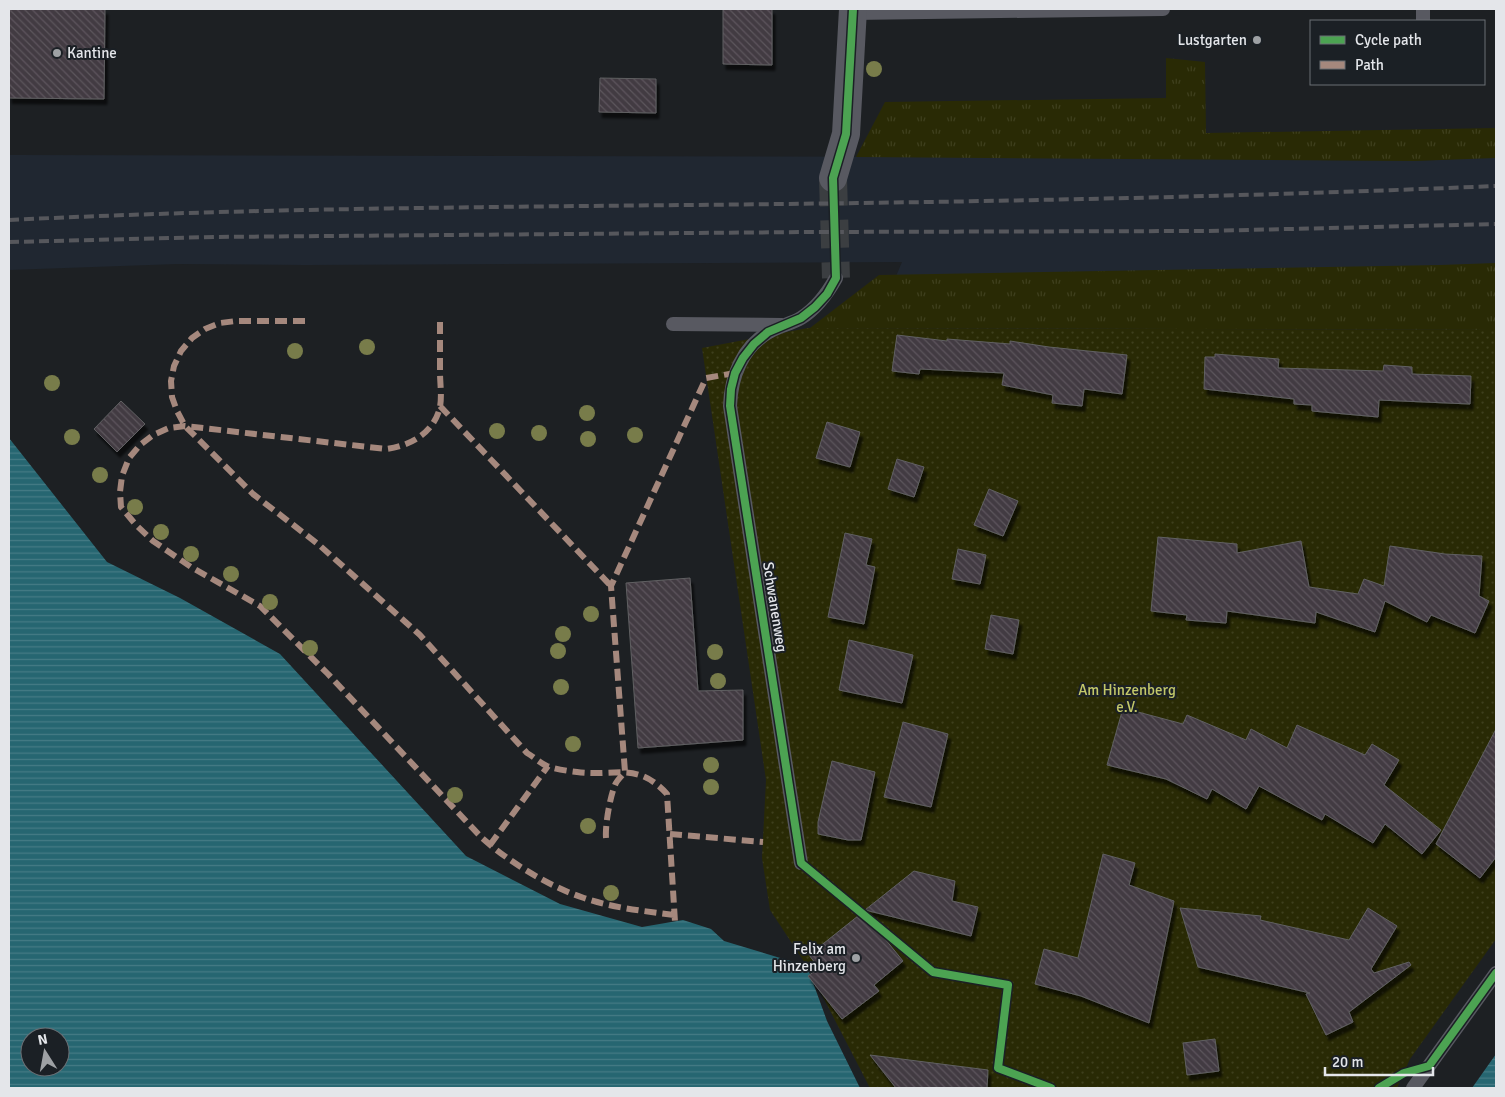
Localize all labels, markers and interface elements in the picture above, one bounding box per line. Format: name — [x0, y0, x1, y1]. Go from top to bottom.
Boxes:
legend — [1310, 20, 1485, 85]
place label: Lustgarten — [1177, 31, 1247, 49]
text: Cycle path — [1355, 31, 1422, 49]
marker: Lustgarten — [1251, 34, 1263, 46]
place label: Kantine — [67, 44, 117, 62]
marker: Kantine — [51, 47, 63, 59]
text: Path — [1355, 56, 1384, 74]
street label: Schwanenweg — [759, 560, 791, 654]
park label: Am Hinzenberg e.V. — [1078, 681, 1176, 716]
place label: Felix am Hinzenberg — [773, 940, 846, 975]
marker: Felix am Hinzenberg — [850, 952, 862, 964]
north arrow — [20, 1027, 70, 1077]
text: N — [36, 1030, 49, 1049]
scale bar — [1325, 1044, 1432, 1076]
text: 20 m — [1332, 1053, 1363, 1071]

